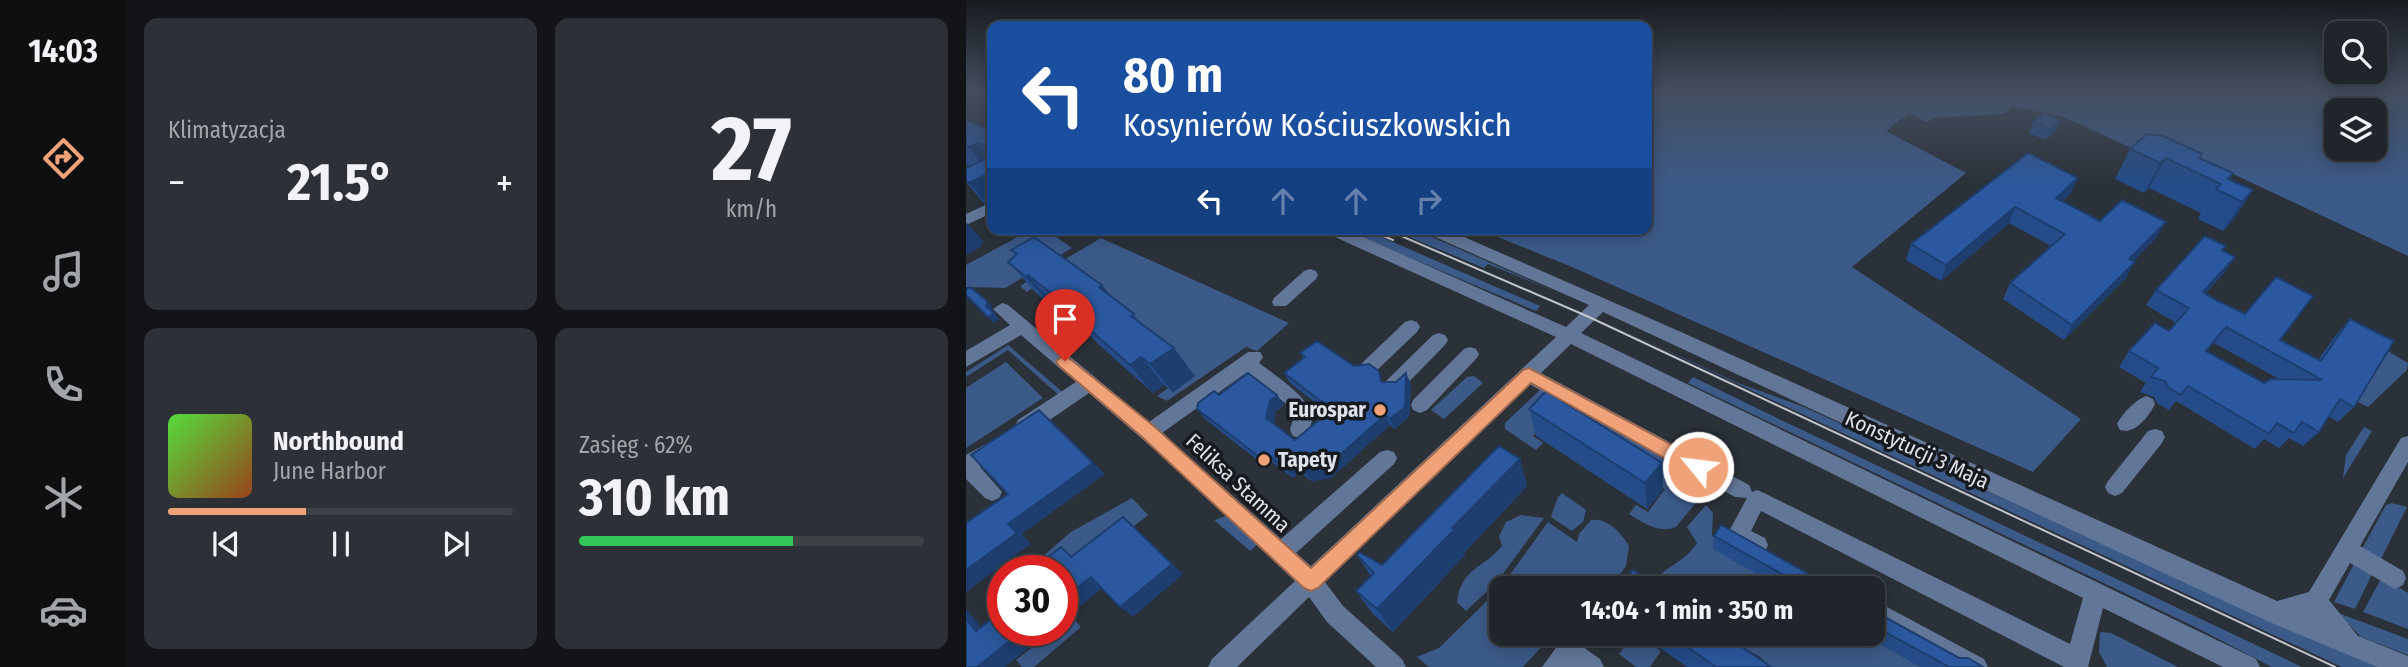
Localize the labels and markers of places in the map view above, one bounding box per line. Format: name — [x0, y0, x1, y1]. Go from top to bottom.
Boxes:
pin — [1035, 289, 1095, 361]
place label: Eurospar — [1289, 397, 1366, 423]
marker: Eurospar — [1372, 402, 1388, 418]
place label: Tapety — [1278, 447, 1338, 473]
marker: Tapety — [1256, 452, 1272, 468]

